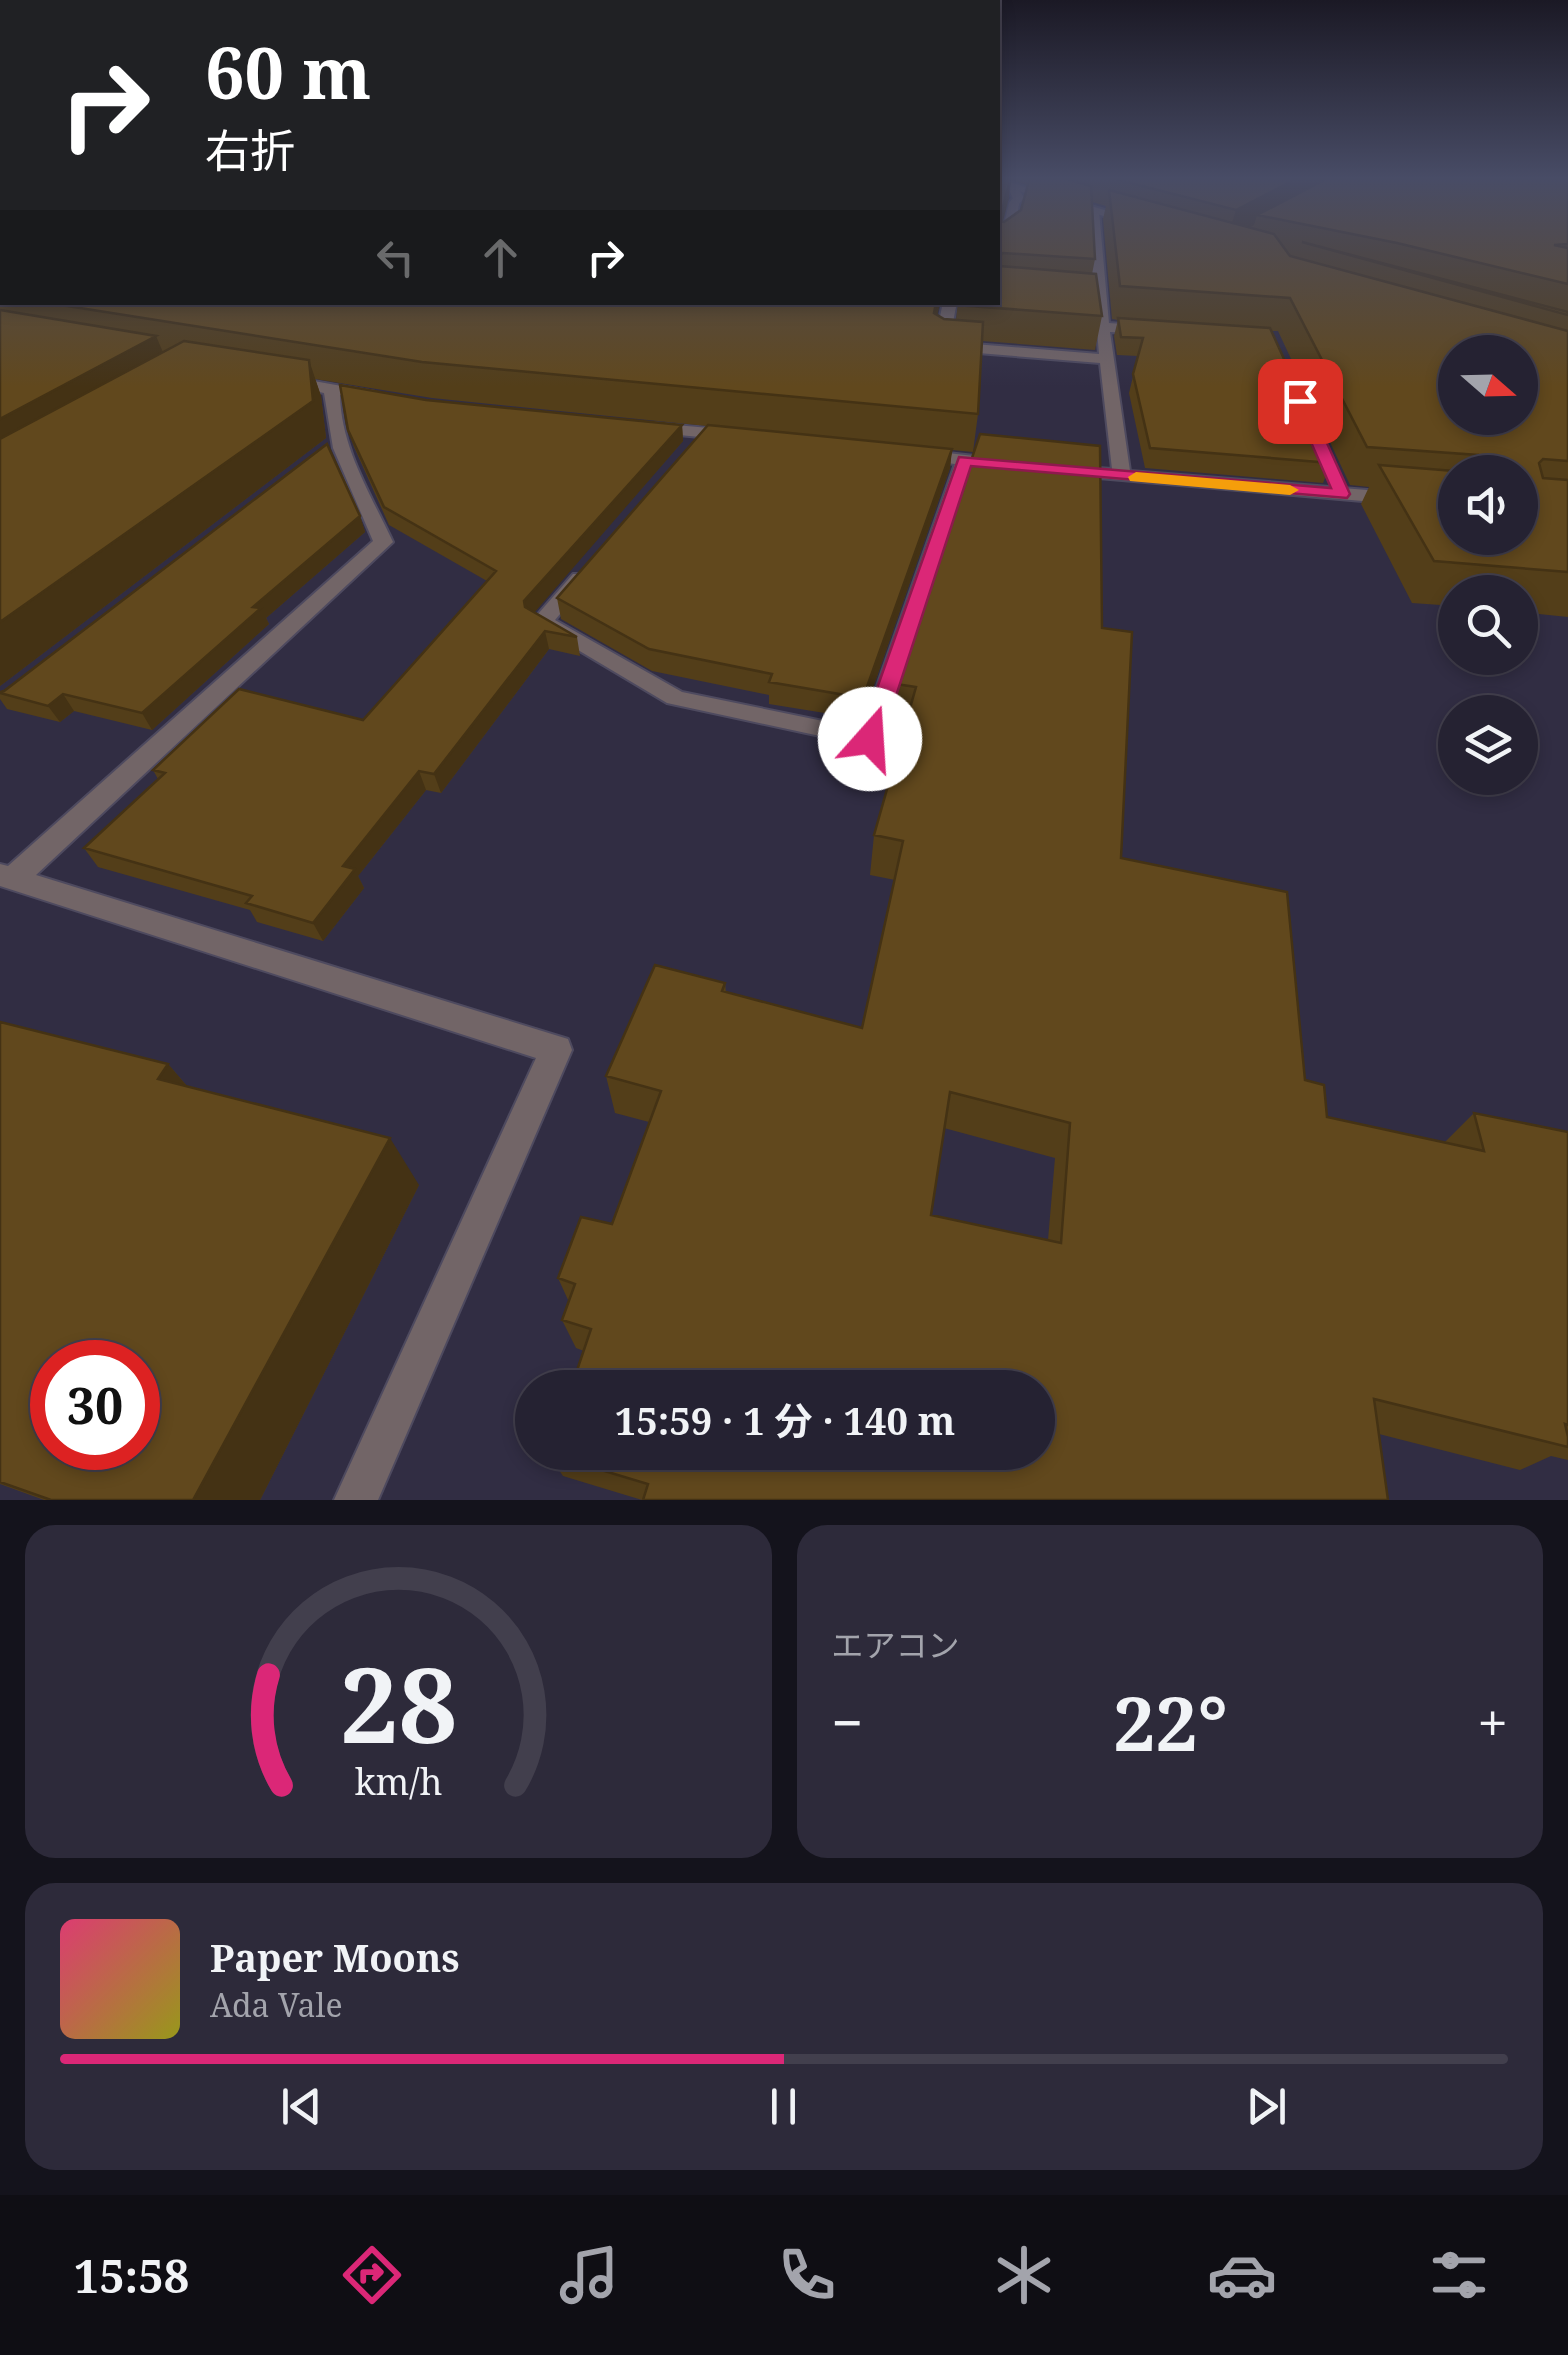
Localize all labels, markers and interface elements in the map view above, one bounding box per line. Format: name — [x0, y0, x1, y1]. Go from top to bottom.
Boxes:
text: 60 m — [205, 24, 371, 120]
icon: right — [40, 40, 170, 170]
text: 右折 — [205, 119, 295, 180]
icon: left — [368, 230, 423, 285]
icon: ahead — [473, 230, 528, 285]
icon: right — [578, 230, 633, 285]
north arrow — [1438, 335, 1538, 435]
map controls — [1438, 335, 1538, 795]
pin — [1258, 359, 1343, 444]
icon: arrive — [1273, 374, 1328, 429]
button: sound — [1438, 455, 1538, 555]
button: search — [1438, 575, 1538, 675]
position arrow — [818, 687, 922, 791]
button: layers — [1438, 695, 1538, 795]
speed limit sign: 30 — [30, 1340, 160, 1470]
text: 15:59 · 1 分 · 140 m — [615, 1394, 955, 1446]
text: エアコン — [832, 1623, 960, 1666]
text: 28 — [339, 1632, 457, 1773]
text: 22° — [1113, 1671, 1228, 1773]
text: − — [832, 1684, 863, 1759]
text: + — [1477, 1684, 1508, 1759]
text: km/h — [354, 1757, 442, 1805]
text: Paper Moons — [210, 1931, 460, 1983]
text: Ada Vale — [210, 1983, 343, 2026]
icon: previous — [274, 2079, 329, 2134]
icon: pause — [756, 2079, 811, 2134]
icon: next — [1239, 2079, 1294, 2134]
icon: directions — [337, 2240, 407, 2310]
icon: music — [554, 2240, 624, 2310]
icon: phone — [772, 2240, 842, 2310]
icon: climate — [989, 2240, 1059, 2310]
icon: car — [1207, 2240, 1277, 2310]
icon: filters — [1424, 2240, 1494, 2310]
text: 15:58 — [74, 2245, 189, 2306]

